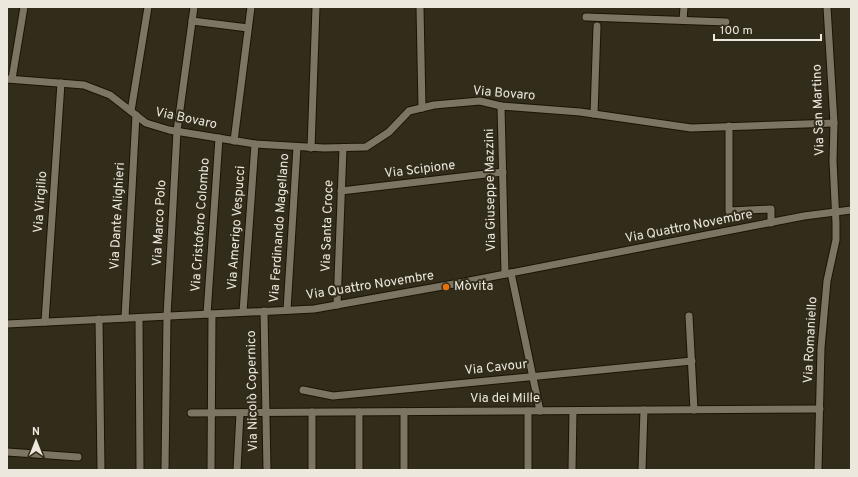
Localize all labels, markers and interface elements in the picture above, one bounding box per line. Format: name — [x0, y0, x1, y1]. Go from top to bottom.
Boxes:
scale bar — [714, 16, 821, 42]
text: 100 m — [720, 23, 753, 39]
street label: Via San Martino — [809, 64, 829, 156]
street label: Via Bovaro — [472, 83, 536, 105]
street label: Via Bovaro — [154, 105, 218, 133]
street label: Via Giuseppe Mazzini — [482, 128, 500, 252]
street label: Via Ferdinando Magellano — [267, 153, 293, 303]
street label: Via Cristoforo Colombo — [188, 157, 214, 293]
street label: Via Scipione — [384, 158, 456, 182]
street label: Via Dante Alighieri — [107, 162, 129, 270]
street label: Via Amerigo Vespucci — [225, 165, 249, 291]
street label: Via Virgilio — [31, 170, 51, 234]
street label: Via Marco Polo — [150, 179, 170, 267]
street label: Via Santa Croce — [318, 180, 338, 272]
street label: Via Quattro Novembre — [624, 207, 754, 247]
street label: Via Quattro Novembre — [305, 268, 435, 304]
place label: Mòvita — [454, 279, 493, 295]
marker: Mòvita — [441, 282, 451, 292]
street label: Via Romaniello — [801, 296, 821, 384]
street label: Via Nicolò Copernico — [244, 330, 262, 452]
street label: Via Cavour — [464, 357, 528, 379]
street label: Via dei Mille — [470, 391, 540, 407]
north arrow — [16, 421, 56, 461]
text: N — [32, 425, 40, 439]

